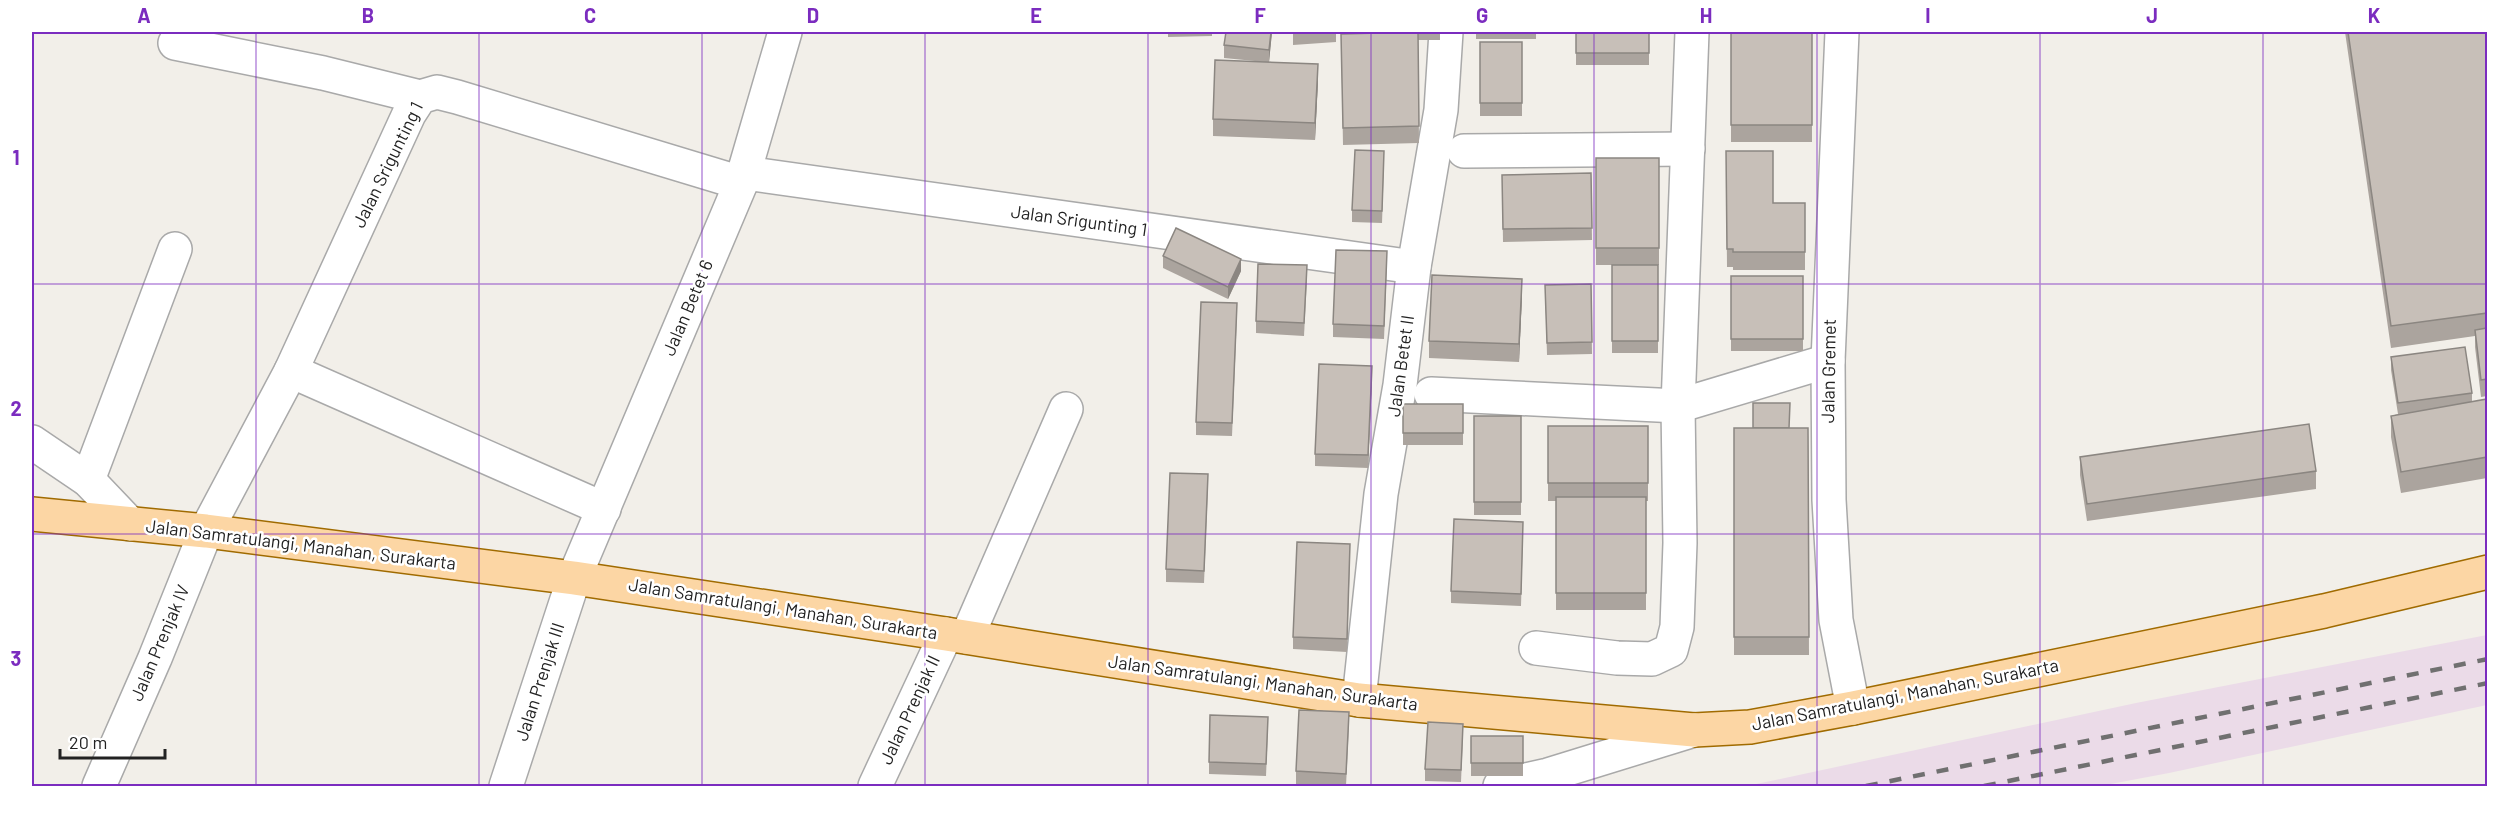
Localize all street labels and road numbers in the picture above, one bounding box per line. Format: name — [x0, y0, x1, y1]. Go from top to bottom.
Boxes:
street label: Jalan Srigunting 1 — [347, 98, 427, 231]
street label: Jalan Srigunting 1 — [1010, 200, 1149, 240]
street label: Jalan Betet 6 — [657, 256, 717, 359]
street label: Jalan Betet II — [1382, 314, 1418, 418]
street label: Jalan Gremet — [1816, 319, 1840, 423]
street label: Jalan Samratulangi, Manahan, Surakarta — [145, 514, 457, 574]
street label: Jalan Samratulangi, Manahan, Surakarta — [627, 573, 939, 643]
street label: Jalan Prenjak IV — [125, 581, 194, 704]
street label: Jalan Prenjak III — [510, 620, 568, 744]
street label: Jalan Samratulangi, Manahan, Surakarta — [1107, 649, 1419, 715]
street label: Jalan Prenjak II — [874, 651, 944, 768]
street label: Jalan Samratulangi, Manahan, Surakarta — [1749, 653, 2060, 735]

